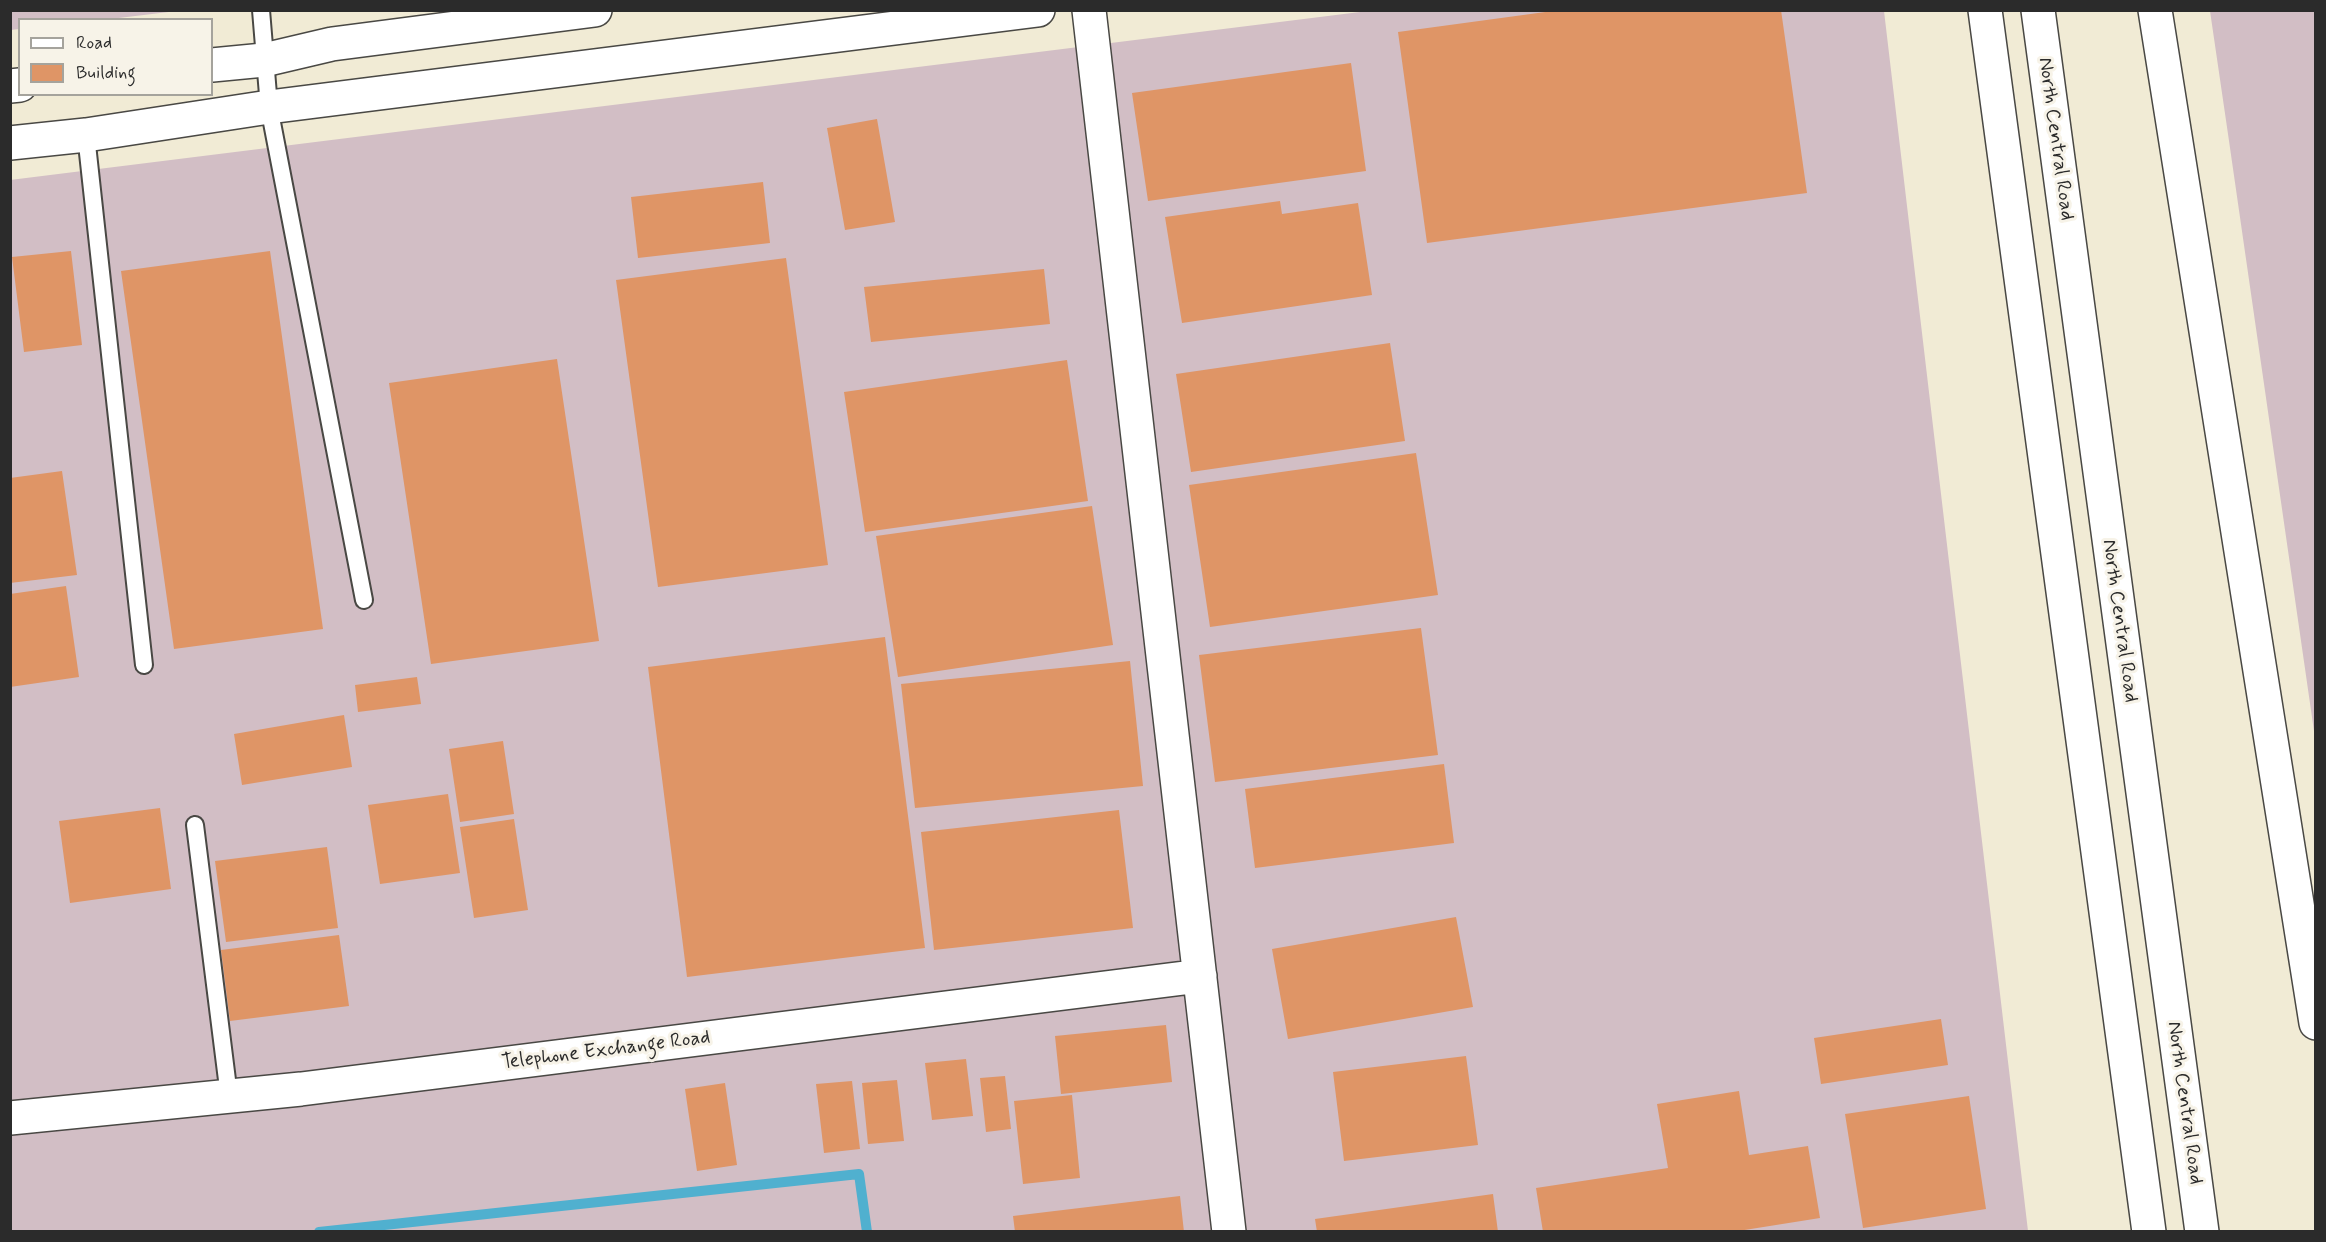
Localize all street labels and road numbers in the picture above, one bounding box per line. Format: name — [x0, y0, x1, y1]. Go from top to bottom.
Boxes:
street label: North Central Road — [2032, 56, 2078, 222]
street label: North Central Road — [2096, 538, 2142, 704]
street label: North Central Road — [2161, 1020, 2207, 1186]
street label: Telephone Exchange Road — [500, 1026, 712, 1076]

